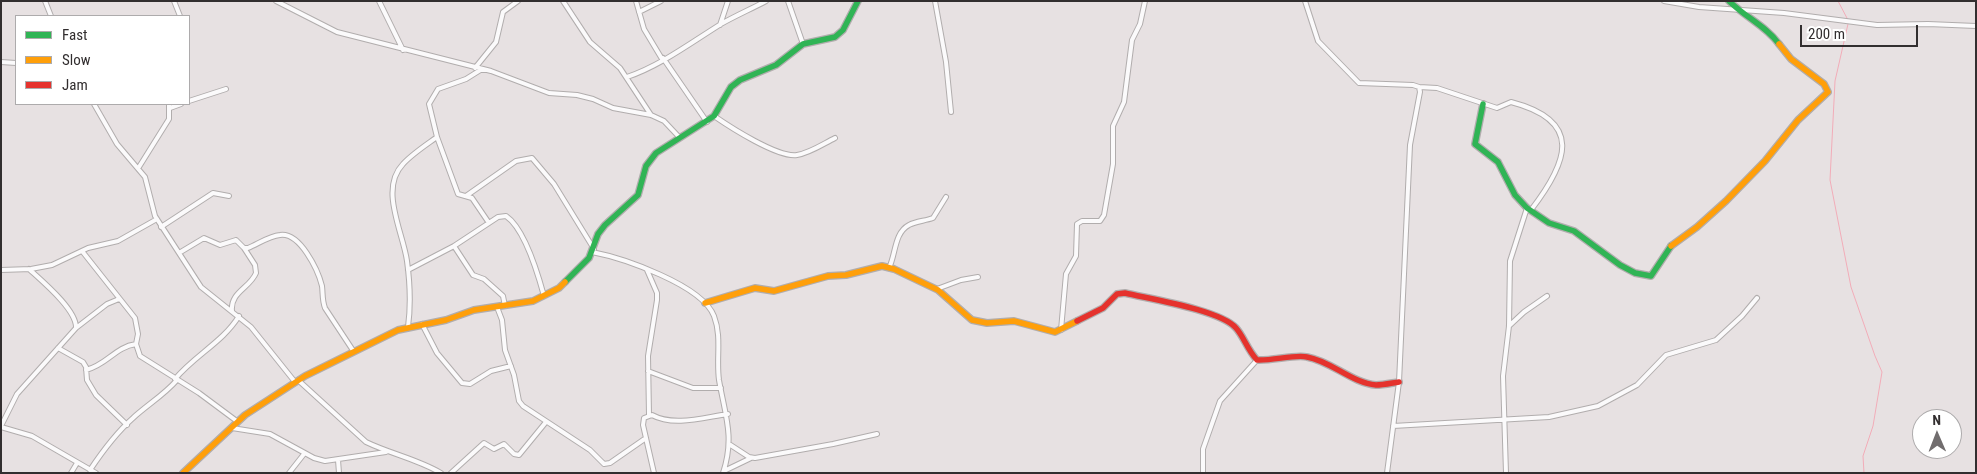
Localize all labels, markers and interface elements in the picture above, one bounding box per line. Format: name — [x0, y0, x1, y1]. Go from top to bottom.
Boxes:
legend — [15, 15, 190, 105]
scale bar — [1802, 15, 1920, 47]
text: 200 m — [1808, 25, 1845, 43]
text: Fast — [62, 26, 87, 44]
text: Slow — [62, 51, 91, 69]
text: Jam — [62, 76, 88, 94]
north arrow — [1912, 409, 1962, 459]
text: N — [1932, 412, 1941, 428]

